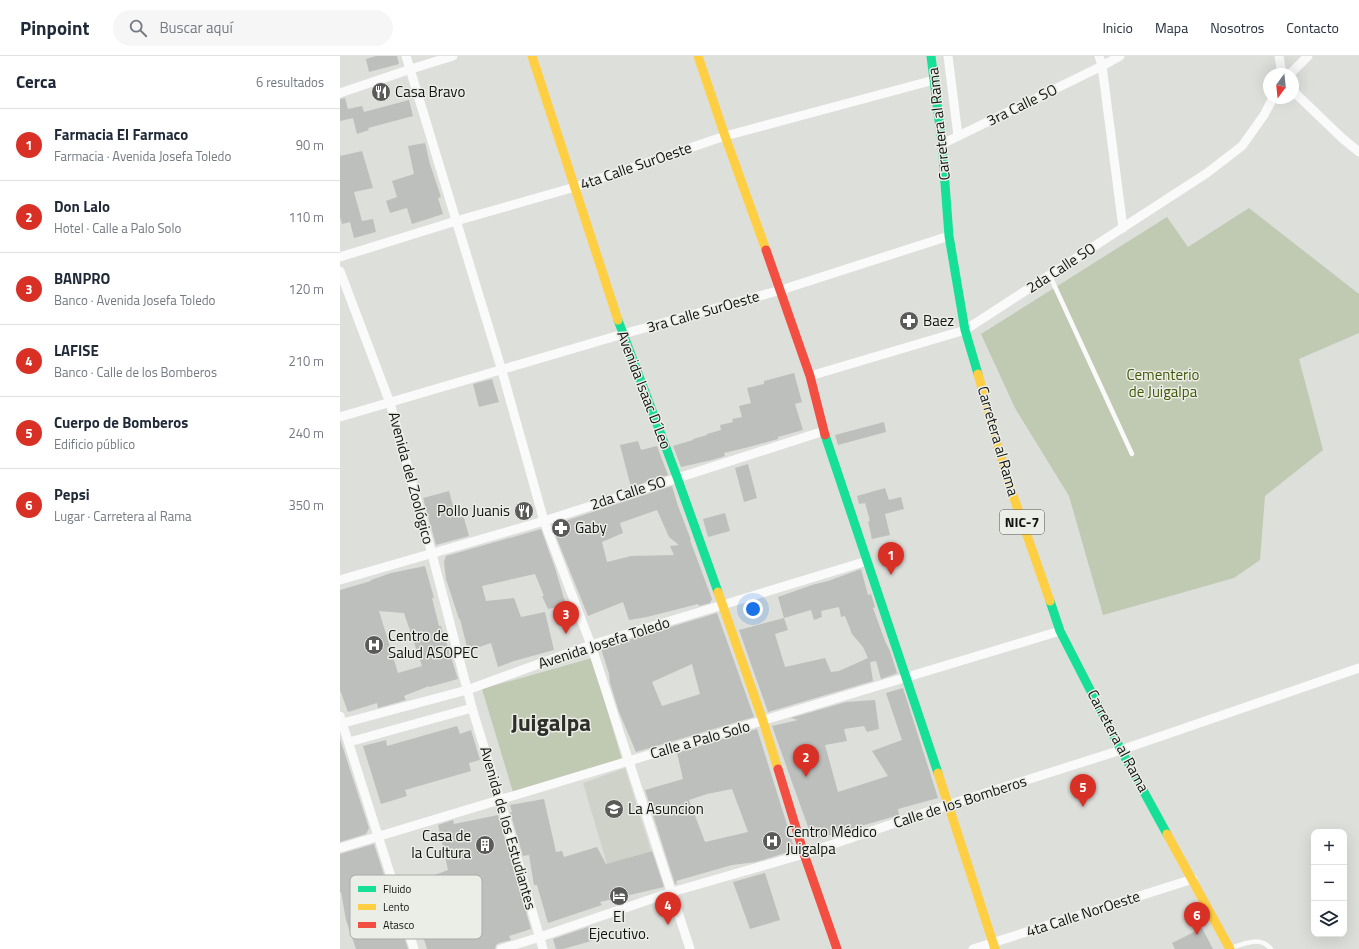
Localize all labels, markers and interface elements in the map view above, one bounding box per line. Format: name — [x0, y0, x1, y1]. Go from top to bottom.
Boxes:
search box — [113, 10, 393, 46]
text: Pinpoint — [20, 13, 89, 42]
text: Buscar aquí — [159, 16, 233, 39]
icon: search — [127, 17, 149, 39]
text: Inicio — [1102, 17, 1133, 38]
text: Mapa — [1155, 17, 1188, 38]
text: Nosotros — [1210, 17, 1264, 38]
text: Contacto — [1286, 17, 1339, 38]
street label: Carretera al Rama — [921, 66, 956, 182]
north arrow — [1263, 68, 1299, 104]
text: Cerca — [16, 69, 56, 95]
text: 6 resultados — [256, 72, 324, 92]
street label: 3ra Calle SO — [983, 78, 1061, 132]
place label: Casa Bravo — [395, 80, 465, 103]
restaurant icon: Casa Bravo — [370, 81, 392, 103]
text: Farmacia El Farmaco — [54, 123, 188, 146]
text: 1 — [25, 135, 33, 155]
text: 90 m — [296, 135, 324, 155]
street label: 4ta Calle SurOeste — [577, 136, 695, 195]
text: Farmacia · Avenida Josefa Toledo — [54, 146, 231, 166]
text: Don Lalo — [54, 195, 110, 218]
text: 2 — [25, 207, 33, 227]
text: 110 m — [288, 207, 324, 227]
text: Hotel · Calle a Palo Solo — [54, 218, 181, 238]
street label: 2da Calle SO — [1021, 236, 1100, 299]
text: BANPRO — [54, 267, 110, 290]
text: 3 — [25, 279, 33, 299]
text: 120 m — [288, 279, 324, 299]
street label: 3ra Calle SurOeste — [644, 284, 762, 339]
text: Banco · Avenida Josefa Toledo — [54, 290, 215, 310]
place label: Baez — [923, 309, 954, 332]
pharmacy icon: Baez — [898, 310, 920, 332]
street label: Avenida Isaac D´Leo — [611, 327, 678, 452]
text: LAFISE — [54, 339, 99, 362]
text: 4 — [25, 351, 33, 371]
text: 210 m — [288, 351, 324, 371]
text: Banco · Calle de los Bomberos — [54, 362, 217, 382]
park label: Cementerio de Juigalpa — [1127, 363, 1200, 403]
street label: Carretera al Rama — [972, 383, 1025, 499]
street label: Avenida del Zoológico — [383, 409, 440, 547]
text: Cuerpo de Bomberos — [54, 411, 188, 434]
text: 5 — [25, 423, 33, 443]
text: 240 m — [288, 423, 324, 443]
text: Edificio público — [54, 434, 135, 454]
street label: 2da Calle SO — [587, 469, 669, 516]
text: Pepsi — [54, 483, 90, 506]
text: 6 — [25, 495, 33, 515]
text: 350 m — [288, 495, 324, 515]
place label: Pollo Juanis — [437, 499, 510, 522]
restaurant icon: Pollo Juanis — [513, 500, 535, 522]
text: Lugar · Carretera al Rama — [54, 506, 192, 526]
road number: NIC-7 — [1000, 510, 1044, 534]
place label: Gaby — [575, 516, 607, 539]
pharmacy icon: Gaby — [550, 517, 572, 539]
pin: 1 — [878, 542, 904, 575]
your location — [743, 599, 763, 619]
pin: 3 — [553, 601, 579, 634]
street label: Avenida Josefa Toledo — [535, 610, 673, 675]
place label: Centro de Salud ASOPEC — [388, 624, 478, 664]
hospital icon: Centro de Salud ASOPEC — [363, 634, 385, 656]
street label: Carretera al Rama — [1082, 685, 1155, 797]
district label: Juigalpa — [511, 705, 591, 740]
street label: Calle a Palo Solo — [647, 714, 752, 765]
street label: Avenida de los Estudiantes — [474, 743, 543, 912]
pin: 2 — [793, 744, 819, 777]
street label: Calle de los Bomberos — [890, 769, 1030, 834]
pin: 5 — [1070, 774, 1096, 807]
place label: La Asuncion — [628, 797, 704, 820]
school or university icon: La Asuncion — [603, 798, 625, 820]
place label: Centro Médico Juigalpa — [786, 820, 877, 860]
place label: Casa de la Cultura — [411, 824, 471, 864]
map controls — [1311, 829, 1347, 937]
button: + — [1311, 829, 1347, 865]
hospital icon: Centro Médico Juigalpa — [761, 830, 783, 852]
building icon: Casa de la Cultura — [474, 834, 496, 856]
button: − — [1311, 865, 1347, 901]
legend — [350, 875, 482, 939]
text: Fluido — [383, 881, 411, 897]
street label: 4ta Calle NorOeste — [1023, 884, 1143, 943]
hotel icon: El Ejecutivo. — [608, 885, 630, 907]
pin: 4 — [655, 892, 681, 925]
text: Lento — [383, 899, 410, 915]
button: layers — [1311, 901, 1347, 937]
pin: 6 — [1184, 902, 1210, 935]
place label: El Ejecutivo. — [589, 905, 649, 945]
text: Atasco — [383, 917, 415, 933]

